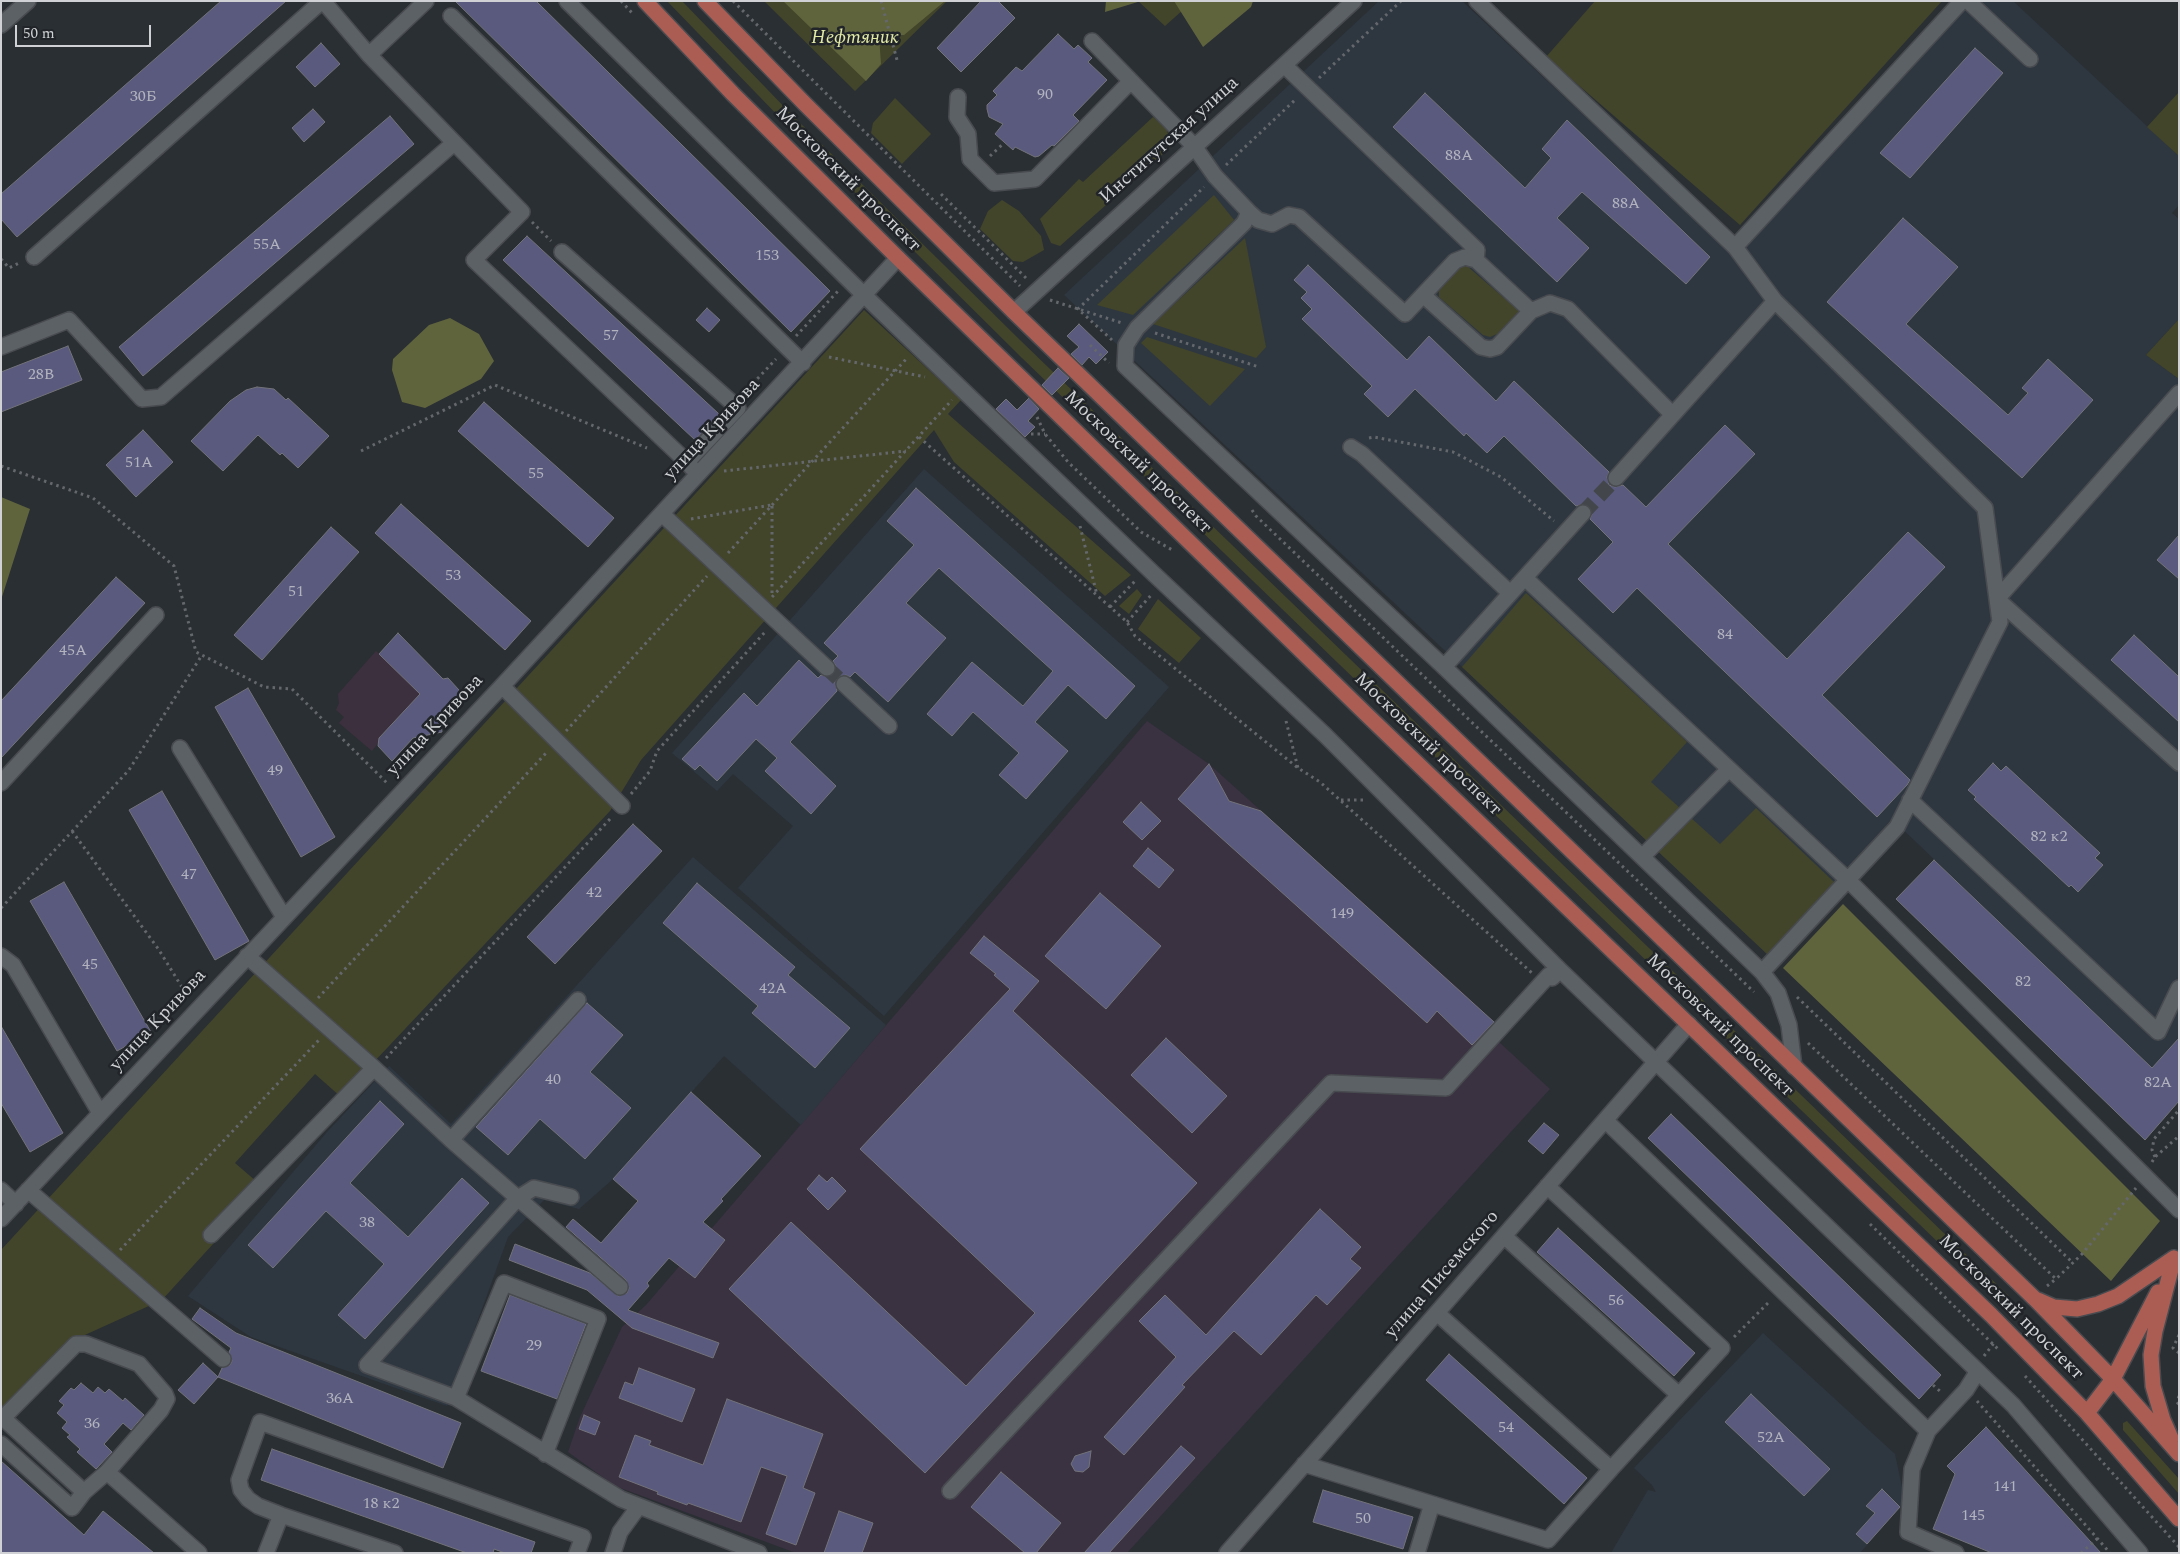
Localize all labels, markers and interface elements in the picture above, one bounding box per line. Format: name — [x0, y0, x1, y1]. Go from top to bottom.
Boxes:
scale bar — [18, 15, 154, 47]
text: 50 m — [23, 22, 55, 45]
park label: Нефтяник — [811, 28, 899, 50]
street label: Институтская улица — [1096, 73, 1244, 209]
house number: 90 — [1037, 86, 1053, 106]
house number: 30Б — [130, 88, 156, 108]
street label: Московский проспект — [769, 102, 925, 258]
house number: 88А — [1445, 147, 1473, 167]
house number: 88А — [1612, 195, 1640, 215]
house number: 55А — [253, 236, 281, 256]
house number: 153 — [755, 247, 779, 267]
house number: 57 — [603, 327, 619, 347]
house number: 28В — [28, 366, 54, 386]
street label: улица Кривова — [660, 374, 766, 486]
street label: Московский проспект — [1058, 387, 1216, 539]
house number: 51А — [125, 454, 153, 474]
house number: 55 — [528, 465, 544, 485]
house number: 53 — [445, 567, 461, 587]
house number: 51 — [288, 583, 304, 603]
house number: 84 — [1717, 626, 1733, 646]
house number: 45А — [59, 642, 87, 662]
street label: Московский проспект — [1348, 669, 1506, 821]
street label: улица Кривова — [383, 670, 489, 782]
house number: 49 — [267, 762, 283, 782]
house number: 82 к2 — [2031, 828, 2067, 848]
house number: 47 — [181, 866, 197, 886]
house number: 42 — [586, 884, 602, 904]
house number: 149 — [1330, 905, 1354, 925]
street label: Московский проспект — [1640, 950, 1798, 1102]
house number: 45 — [82, 956, 98, 976]
street label: улица Кривова — [106, 965, 212, 1077]
house number: 82 — [2015, 973, 2031, 993]
house number: 42А — [759, 980, 787, 1000]
house number: 40 — [545, 1071, 561, 1091]
house number: 82А — [2144, 1074, 2172, 1094]
street label: улица Писемского — [1381, 1206, 1505, 1344]
house number: 38 — [359, 1214, 375, 1234]
street label: Московский проспект — [1932, 1230, 2088, 1386]
house number: 56 — [1608, 1292, 1624, 1312]
house number: 29 — [526, 1337, 542, 1357]
house number: 36А — [326, 1390, 354, 1410]
house number: 36 — [84, 1415, 100, 1435]
house number: 54 — [1498, 1419, 1514, 1439]
house number: 52А — [1757, 1429, 1785, 1449]
house number: 141 — [1993, 1478, 2017, 1498]
house number: 18 к2 — [363, 1495, 399, 1515]
house number: 145 — [1961, 1507, 1985, 1527]
house number: 50 — [1355, 1510, 1371, 1530]

